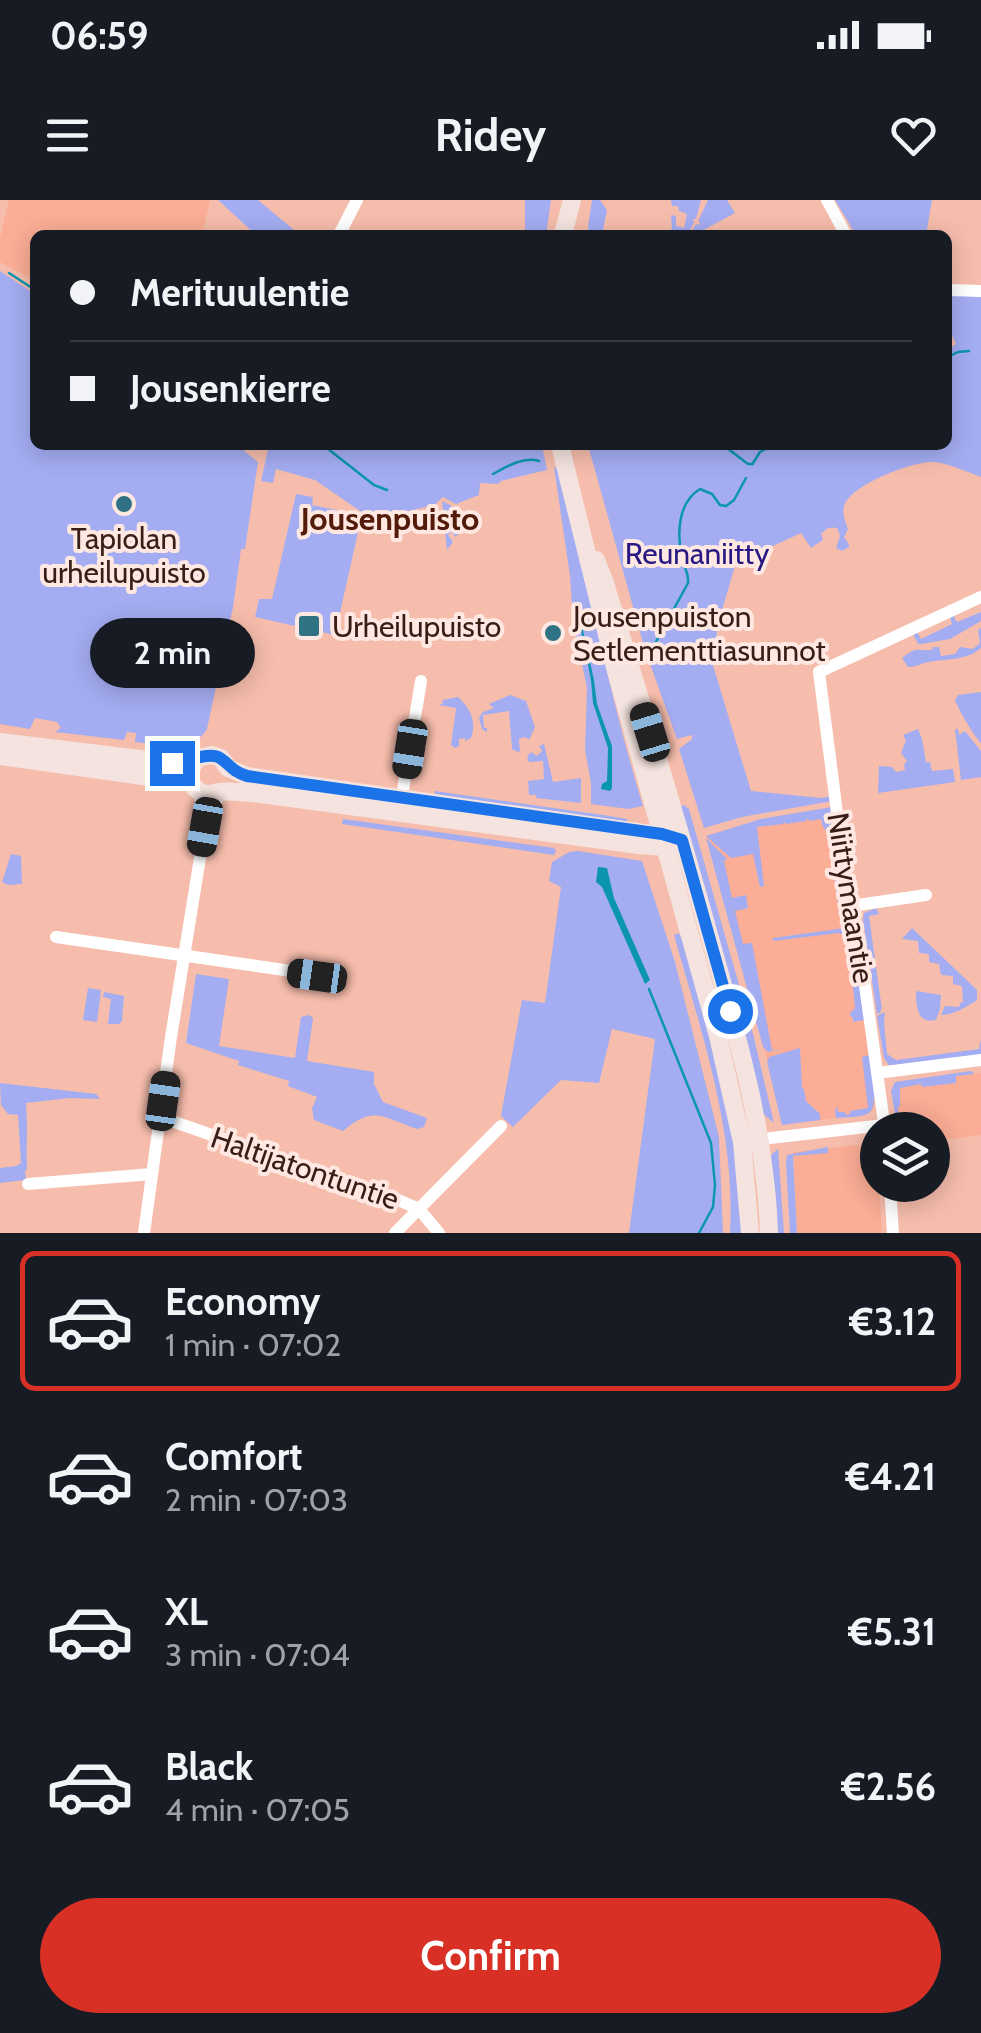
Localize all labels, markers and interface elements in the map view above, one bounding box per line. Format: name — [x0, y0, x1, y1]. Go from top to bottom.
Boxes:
text: 06:59 — [50, 12, 148, 59]
icon: menu — [40, 108, 95, 163]
text: Ridey — [435, 108, 546, 162]
icon: heart — [886, 108, 941, 163]
text: Merituulentie — [130, 269, 349, 316]
text: Jousenkierre — [130, 365, 331, 412]
marker: Tapiolan urheilupuisto — [113, 493, 135, 515]
district label: Jousenpuisto — [300, 499, 479, 538]
place label: Tapiolan urheilupuisto — [42, 520, 206, 591]
park label: Reunaniitty — [625, 535, 769, 572]
place label: Jousenpuiston Setlementtiasunnot — [572, 598, 826, 669]
place label: Urheilupuisto — [332, 608, 501, 645]
marker: Urheilupuisto — [296, 613, 322, 639]
callout: 2 min — [90, 618, 254, 688]
marker: Jousenpuiston Setlementtiasunnot — [542, 622, 564, 644]
text: 2 min — [134, 633, 211, 672]
car — [627, 699, 673, 765]
car — [390, 717, 430, 781]
route end — [150, 741, 195, 786]
car — [185, 795, 225, 859]
street label: Niittymaantie — [819, 810, 883, 986]
car — [285, 957, 349, 995]
route start — [708, 989, 753, 1034]
car — [144, 1069, 182, 1133]
map controls — [860, 1112, 950, 1202]
button: layers — [860, 1112, 950, 1202]
street label: Haltijatontuntie — [206, 1119, 404, 1217]
icon: car — [45, 1276, 135, 1366]
text: Economy — [165, 1278, 320, 1325]
text: €3.12 — [849, 1298, 936, 1345]
text: 1 min · 07:02 — [165, 1325, 341, 1364]
icon: car — [45, 1431, 135, 1521]
text: Comfort — [165, 1433, 302, 1480]
text: €4.21 — [845, 1453, 936, 1500]
text: 2 min · 07:03 — [165, 1480, 348, 1519]
icon: car — [45, 1586, 135, 1676]
text: XL — [165, 1588, 208, 1635]
text: €5.31 — [848, 1608, 936, 1655]
text: 3 min · 07:04 — [165, 1635, 350, 1674]
icon: car — [45, 1741, 135, 1831]
text: Black — [165, 1743, 253, 1790]
text: €2.56 — [841, 1763, 936, 1810]
text: 4 min · 07:05 — [165, 1790, 350, 1829]
button: Confirm — [40, 1898, 941, 2013]

